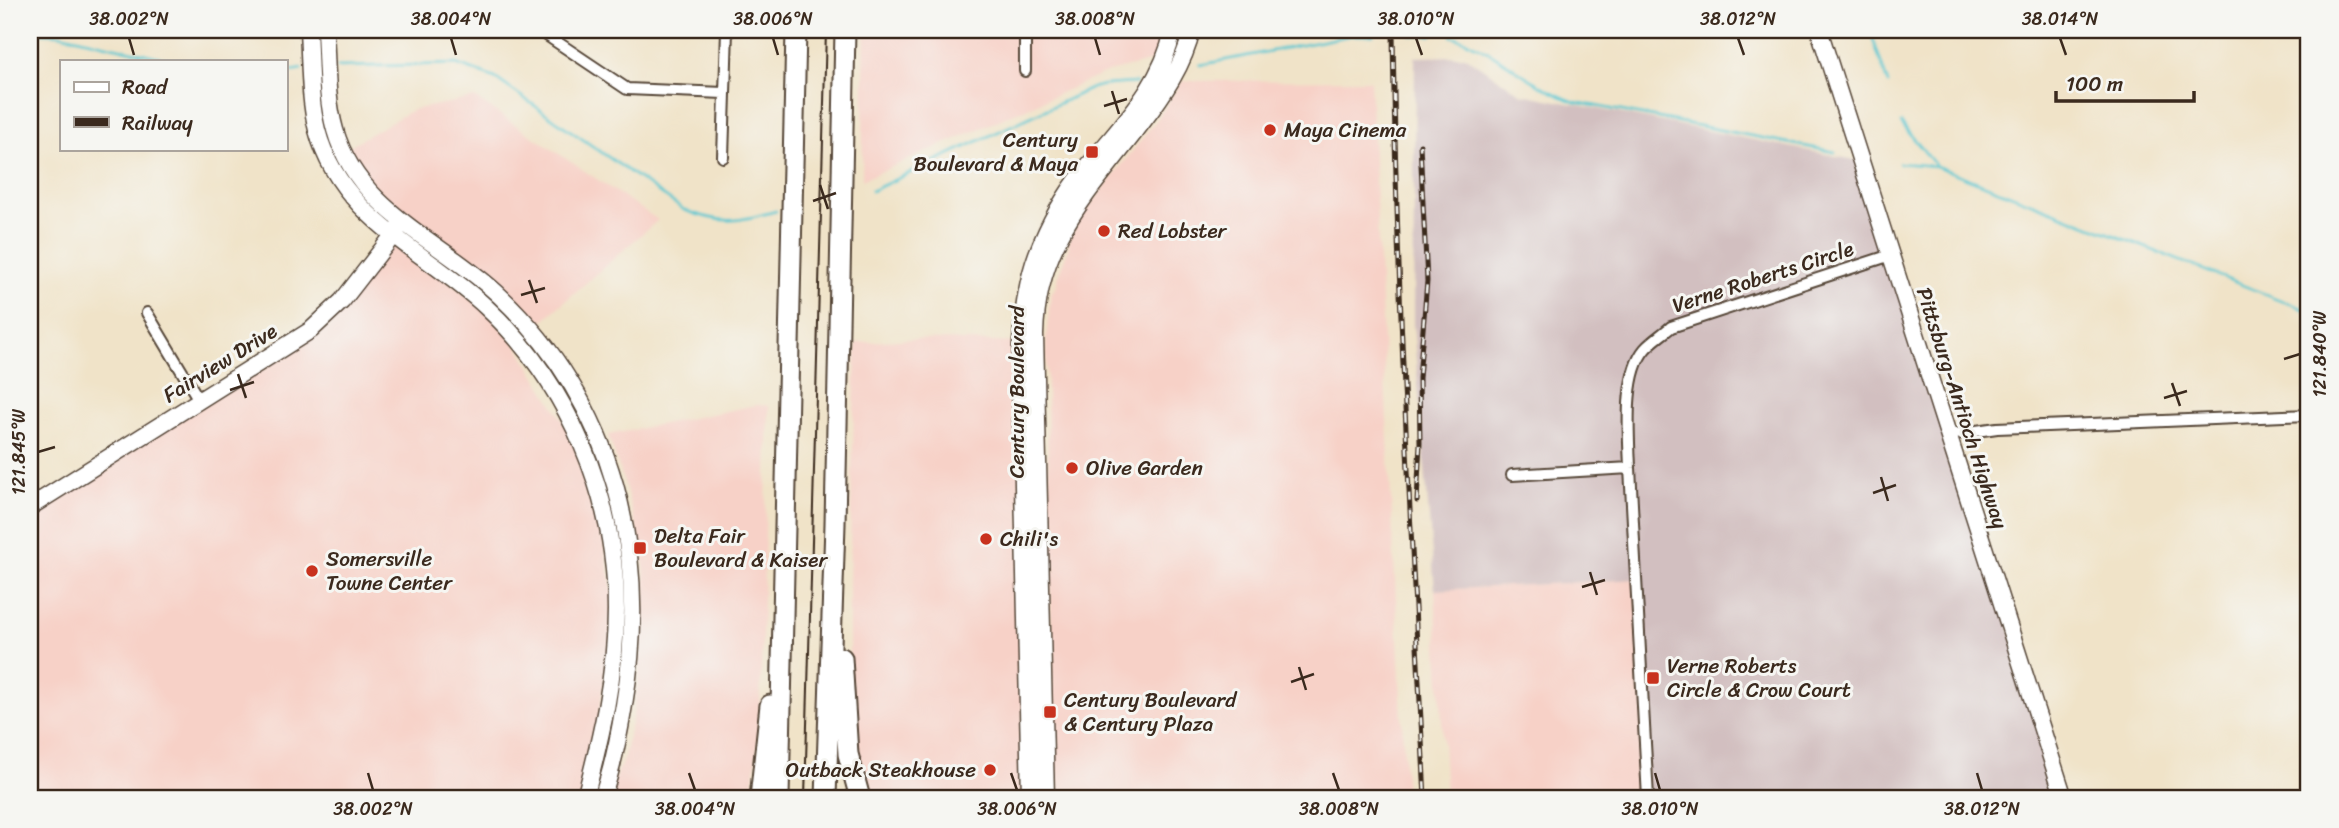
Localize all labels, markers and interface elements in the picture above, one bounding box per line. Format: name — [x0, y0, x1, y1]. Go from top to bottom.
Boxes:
text: 38.002°N — [89, 3, 169, 35]
text: 38.004°N — [411, 3, 492, 35]
text: 38.006°N — [733, 3, 813, 35]
text: 38.008°N — [1055, 3, 1135, 35]
text: 38.010°N — [1378, 3, 1455, 35]
text: 38.012°N — [1700, 3, 1776, 35]
text: 38.014°N — [2022, 3, 2099, 35]
legend — [60, 60, 287, 150]
scale bar — [2056, 60, 2194, 104]
text: 100 m — [2066, 65, 2123, 103]
text: Road — [122, 68, 169, 106]
text: Railway — [122, 104, 193, 142]
place label: Maya Cinema — [1284, 111, 1407, 149]
place label: Century Boulevard & Maya — [913, 121, 1078, 183]
marker: Maya Cinema — [1262, 122, 1278, 138]
marker: Century Boulevard & Maya — [1084, 144, 1100, 160]
place label: Red Lobster — [1118, 212, 1228, 250]
marker: Red Lobster — [1096, 223, 1112, 239]
street label: Verne Roberts Circle — [1667, 230, 1859, 324]
street label: Pittsburg-Antioch Highway — [1905, 282, 2019, 534]
street label: Century Boulevard — [998, 304, 1036, 478]
text: 121.840°W — [2304, 310, 2336, 397]
street label: Fairview Drive — [155, 313, 285, 413]
text: 121.845°W — [3, 408, 35, 495]
place label: Olive Garden — [1086, 449, 1203, 487]
marker: Olive Garden — [1064, 460, 1080, 476]
place label: Delta Fair Boulevard & Kaiser — [654, 517, 828, 579]
place label: Chili's — [1000, 520, 1059, 558]
marker: Chili's — [978, 531, 994, 547]
place label: Somersville Towne Center — [326, 540, 453, 602]
marker: Delta Fair Boulevard & Kaiser — [632, 540, 648, 556]
marker: Somersville Towne Center — [304, 563, 320, 579]
place label: Verne Roberts Circle & Crow Court — [1667, 647, 1851, 709]
marker: Verne Roberts Circle & Crow Court — [1645, 670, 1661, 686]
place label: Century Boulevard & Century Plaza — [1064, 681, 1238, 743]
marker: Century Boulevard & Century Plaza — [1042, 704, 1058, 720]
place label: Outback Steakhouse — [786, 751, 976, 789]
marker: Outback Steakhouse — [982, 762, 998, 778]
text: 38.002°N — [333, 793, 413, 825]
text: 38.004°N — [655, 793, 736, 825]
text: 38.006°N — [977, 793, 1057, 825]
text: 38.008°N — [1299, 793, 1379, 825]
text: 38.010°N — [1622, 793, 1699, 825]
text: 38.012°N — [1944, 793, 2020, 825]

